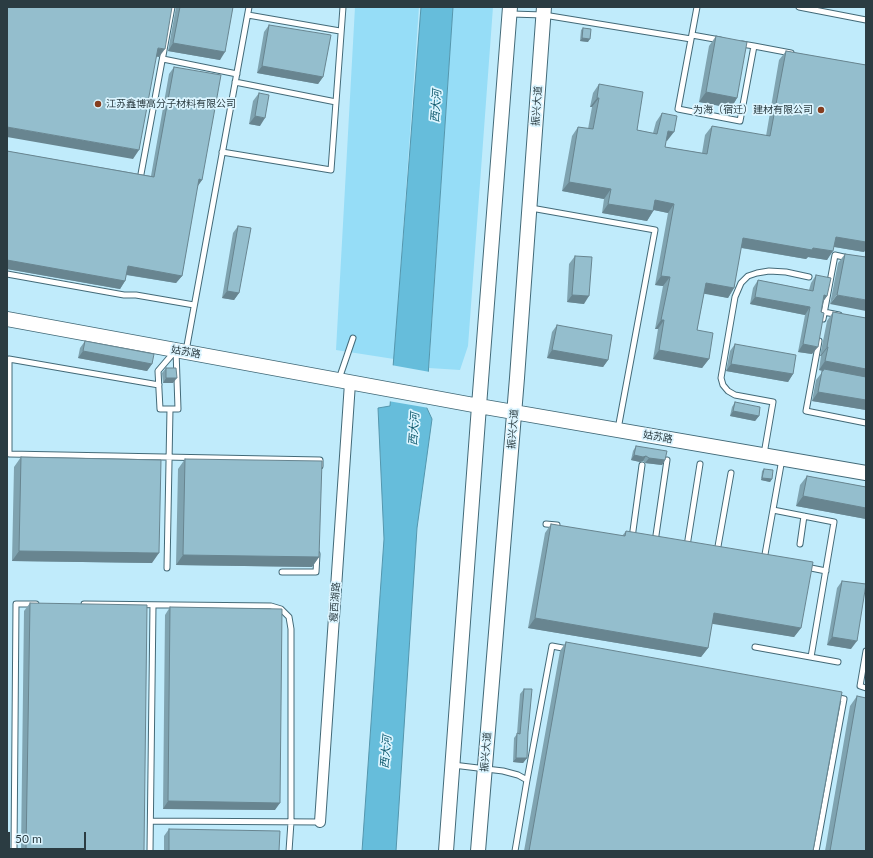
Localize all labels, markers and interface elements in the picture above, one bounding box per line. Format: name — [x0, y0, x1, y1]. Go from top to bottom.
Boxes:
street label: 振兴大道 — [530, 86, 544, 126]
water label: 西大河 — [428, 89, 444, 123]
place label: 江苏鑫博高分子材料有限公司 — [106, 98, 236, 110]
marker: 江苏鑫博高分子材料有限公司 — [93, 99, 103, 109]
place label: 为海（宿迁）建材有限公司 — [693, 104, 813, 116]
marker: 为海（宿迁）建材有限公司 — [816, 105, 826, 115]
street label: 姑苏路 — [170, 343, 202, 361]
street label: 振兴大道 — [505, 409, 521, 449]
water label: 西大河 — [406, 412, 422, 446]
street label: 姑苏路 — [642, 428, 674, 446]
street label: 瘦西湖路 — [328, 582, 342, 622]
street label: 振兴大道 — [478, 732, 494, 772]
water label: 西大河 — [378, 735, 394, 769]
scale bar — [10, 824, 88, 850]
text: 50 m — [15, 831, 42, 846]

